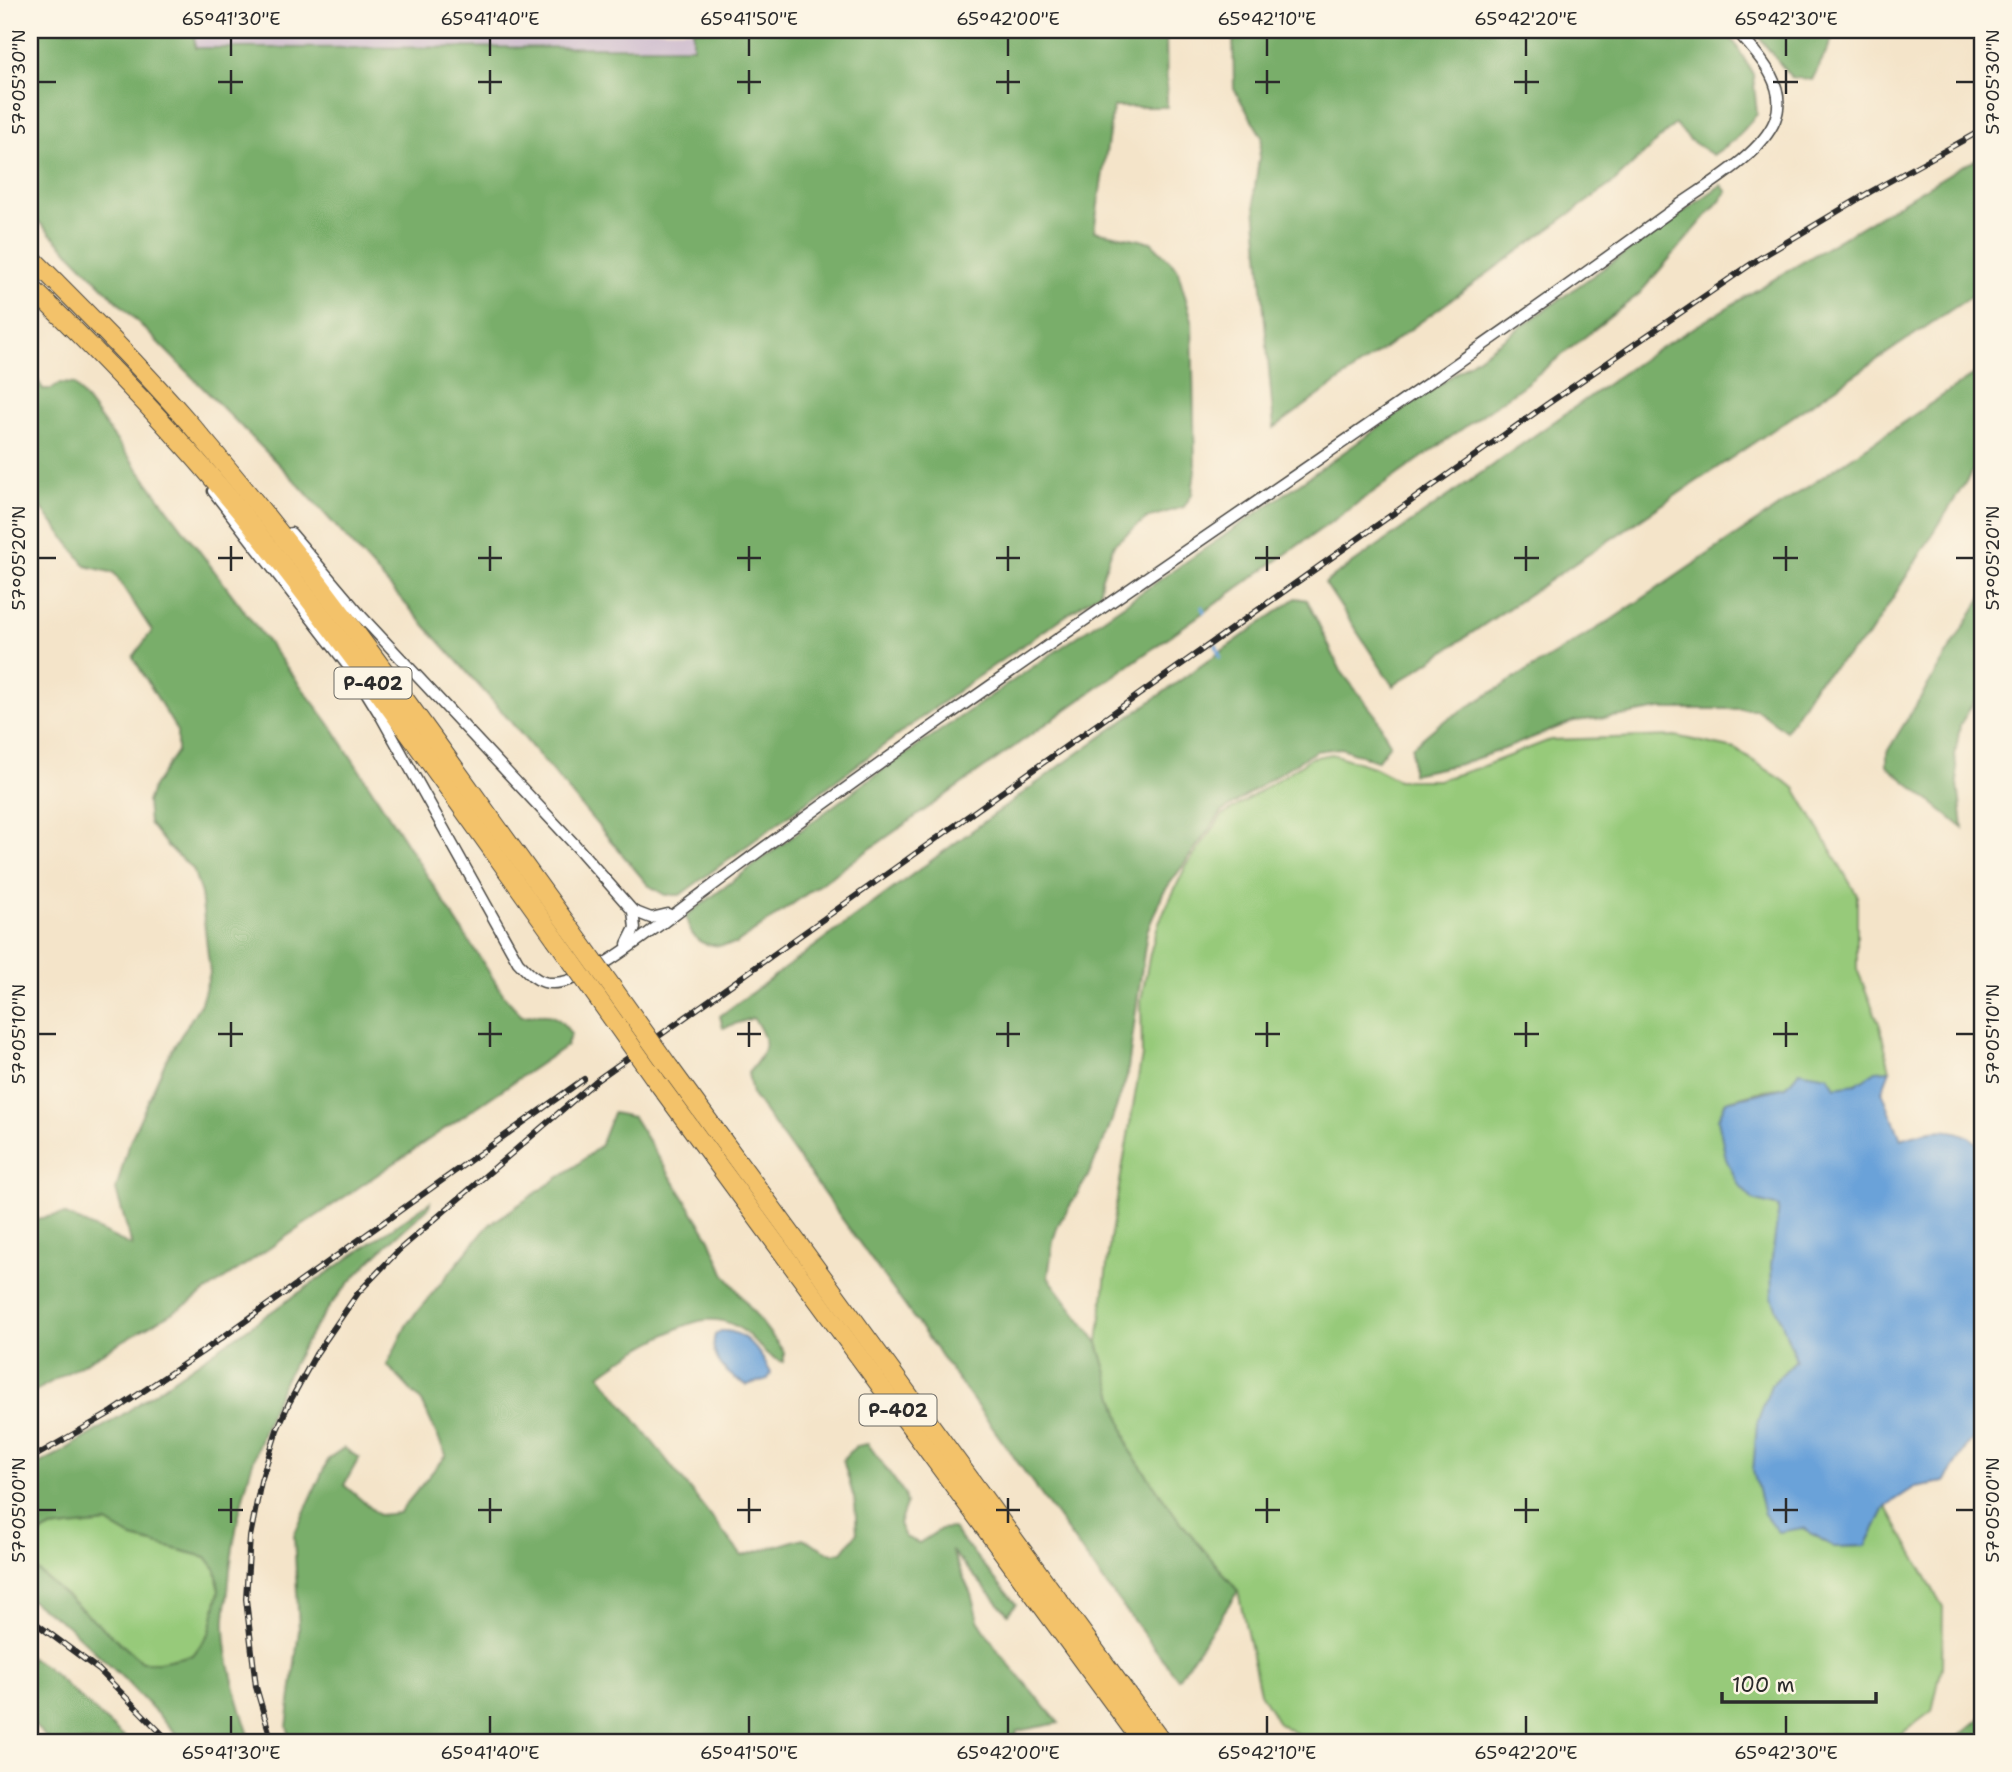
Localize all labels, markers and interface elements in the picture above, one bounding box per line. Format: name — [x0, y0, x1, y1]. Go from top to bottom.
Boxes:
text: 65°41'30"E — [181, 7, 281, 31]
text: 65°41'40"E — [440, 7, 540, 31]
text: 65°41'50"E — [700, 7, 798, 31]
text: 65°42'00"E — [956, 7, 1060, 31]
text: 65°42'10"E — [1218, 7, 1316, 31]
text: 65°42'20"E — [1474, 7, 1578, 31]
text: 65°42'30"E — [1734, 7, 1838, 31]
text: 57°05'30"N — [7, 29, 31, 135]
text: 57°05'30"N — [1981, 29, 2005, 135]
text: 57°05'20"N — [7, 505, 31, 611]
text: 57°05'20"N — [1981, 505, 2005, 611]
road number: Р-402 — [334, 668, 412, 698]
text: 57°05'10"N — [7, 984, 31, 1084]
text: 57°05'10"N — [1981, 984, 2005, 1084]
road number: Р-402 — [860, 1394, 936, 1426]
text: 57°05'00"N — [7, 1457, 31, 1563]
text: 57°05'00"N — [1981, 1457, 2005, 1563]
scale bar — [1722, 1660, 1876, 1704]
text: 100 m — [1732, 1671, 1795, 1699]
text: 65°41'30"E — [181, 1741, 281, 1765]
text: 65°41'40"E — [440, 1741, 540, 1765]
text: 65°41'50"E — [700, 1741, 798, 1765]
text: 65°42'00"E — [956, 1741, 1060, 1765]
text: 65°42'10"E — [1218, 1741, 1316, 1765]
text: 65°42'20"E — [1474, 1741, 1578, 1765]
text: 65°42'30"E — [1734, 1741, 1838, 1765]

